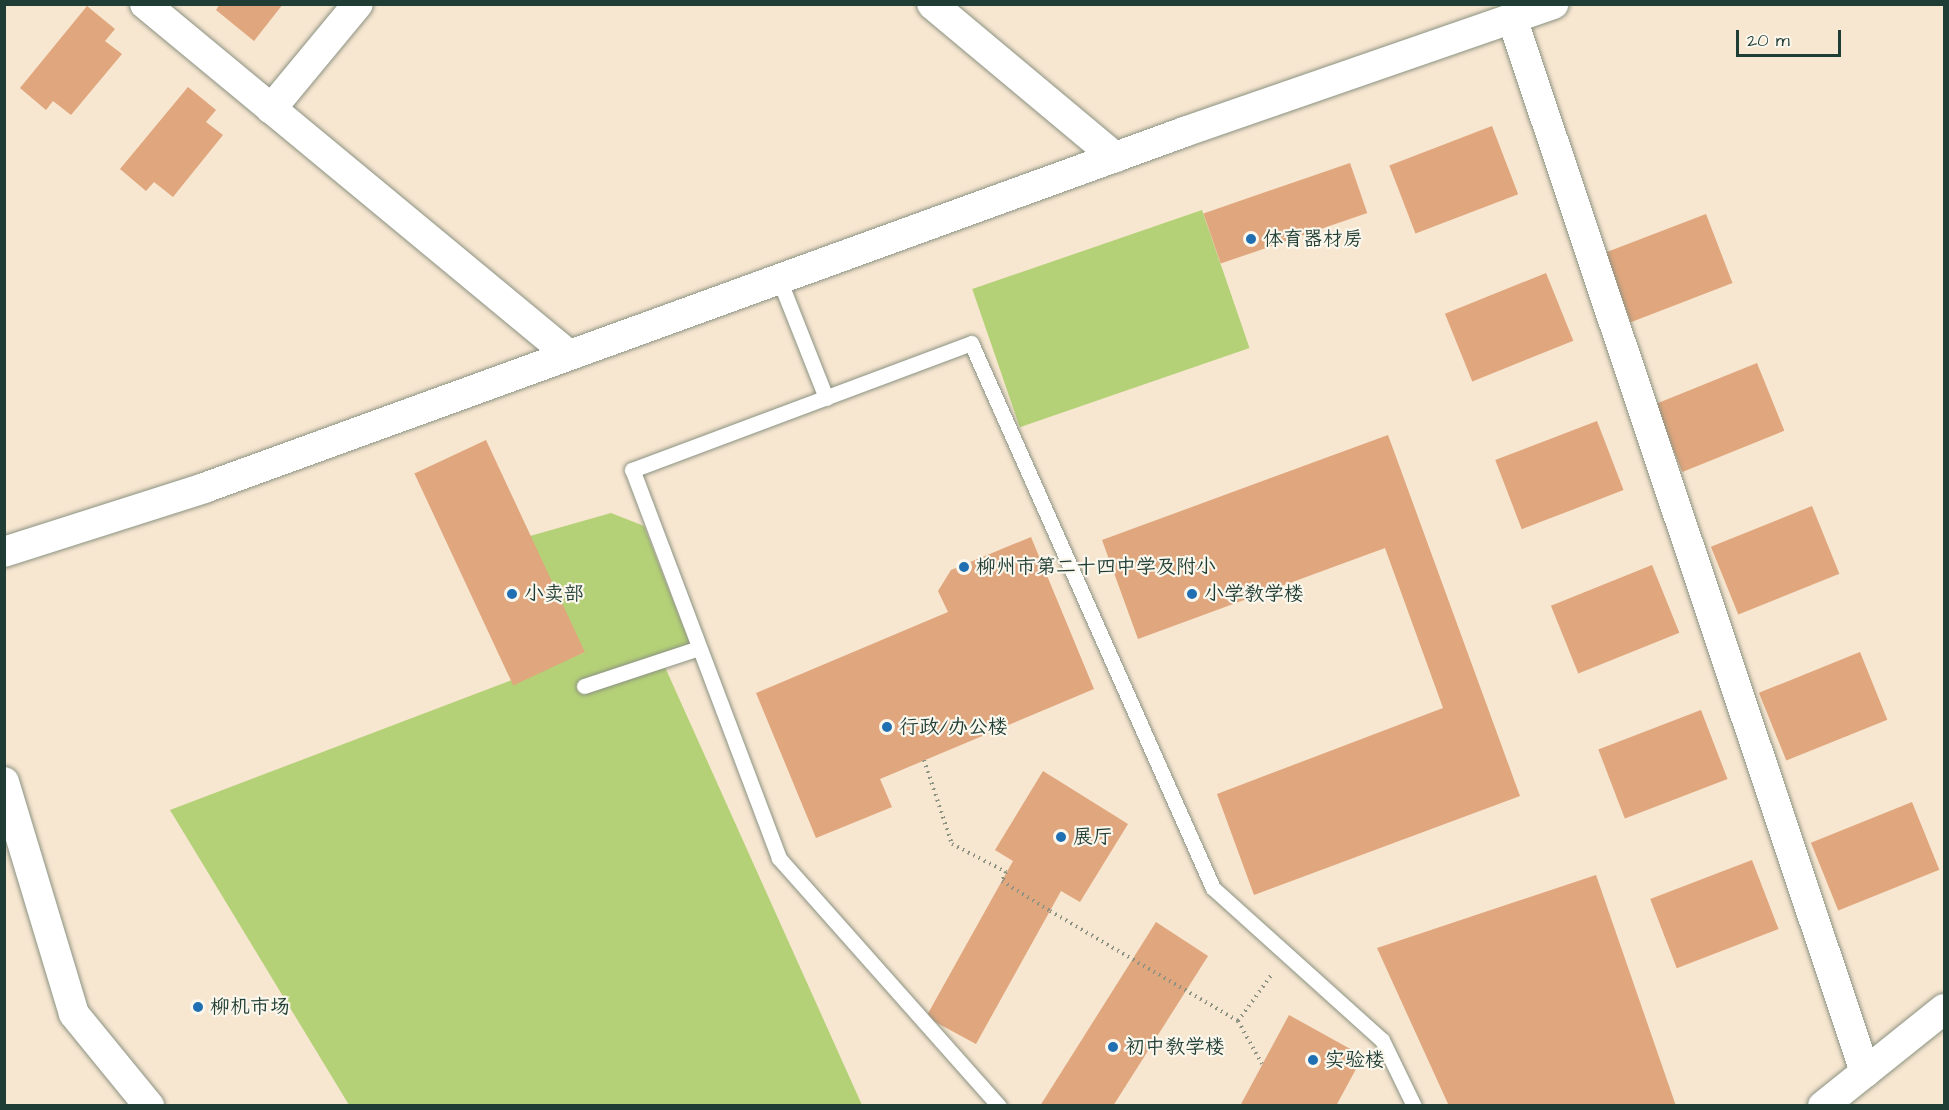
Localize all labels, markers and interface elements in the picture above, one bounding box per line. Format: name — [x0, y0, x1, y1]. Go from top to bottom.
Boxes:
scale bar — [1739, 18, 1844, 56]
text: 20 m — [1747, 28, 1790, 53]
place label: 体育器材房 — [1263, 227, 1363, 251]
marker: 体育器材房 — [1244, 232, 1258, 246]
place label: 柳州市第二十四中学及附小 — [976, 555, 1216, 579]
marker: 柳州市第二十四中学及附小 — [957, 560, 971, 574]
place label: 小卖部 — [524, 582, 584, 606]
place label: 小学教学楼 — [1204, 582, 1304, 606]
marker: 小卖部 — [505, 587, 519, 601]
marker: 小学教学楼 — [1185, 587, 1199, 601]
place label: 行政/办公楼 — [899, 715, 1008, 739]
marker: 行政/办公楼 — [880, 720, 894, 734]
place label: 展厅 — [1073, 825, 1113, 849]
marker: 展厅 — [1054, 830, 1068, 844]
place label: 柳机市场 — [210, 995, 290, 1019]
marker: 柳机市场 — [191, 1000, 205, 1014]
place label: 初中教学楼 — [1125, 1035, 1225, 1059]
marker: 初中教学楼 — [1106, 1040, 1120, 1054]
place label: 实验楼 — [1325, 1048, 1385, 1072]
marker: 实验楼 — [1306, 1053, 1320, 1067]

